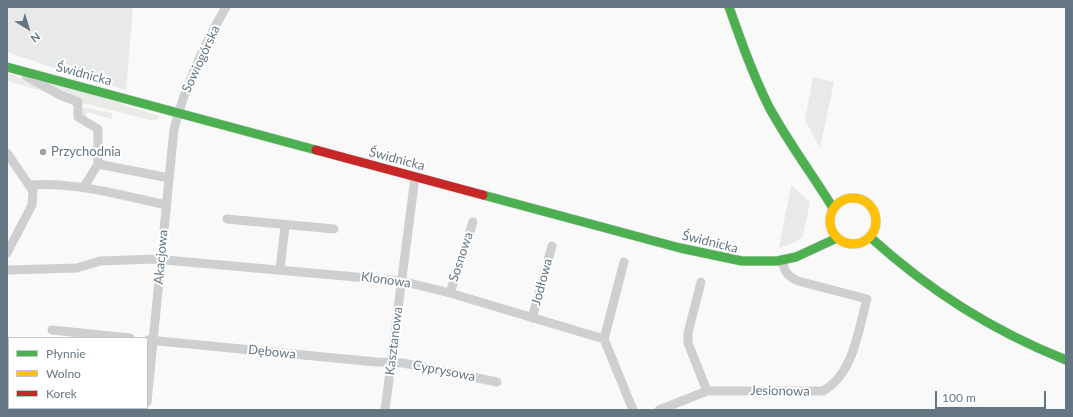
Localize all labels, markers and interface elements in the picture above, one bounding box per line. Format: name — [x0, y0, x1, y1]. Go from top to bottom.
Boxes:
north arrow — [8, 8, 48, 48]
street label: Sowiogórska — [179, 23, 223, 95]
text: N — [28, 30, 43, 46]
street label: Świdnicka — [54, 59, 114, 89]
place label: Przychodnia — [51, 144, 121, 160]
street label: Świdnicka — [367, 144, 427, 174]
marker: Przychodnia — [38, 147, 48, 157]
street label: Świdnicka — [680, 228, 740, 256]
street label: Akacjowa — [151, 229, 171, 285]
street label: Sosnowa — [446, 230, 476, 284]
street label: Jodłowa — [528, 257, 556, 307]
street label: Klonowa — [360, 269, 412, 291]
street label: Kasztanowa — [382, 306, 406, 376]
legend — [8, 337, 148, 409]
street label: Dębowa — [247, 342, 297, 362]
text: Płynnie — [46, 346, 86, 361]
street label: Cyprysowa — [411, 357, 477, 385]
text: Wolno — [46, 366, 81, 381]
street label: Jesionowa — [750, 383, 810, 399]
scale bar — [937, 383, 1048, 409]
text: Korek — [46, 386, 77, 401]
text: 100 m — [942, 390, 976, 405]

